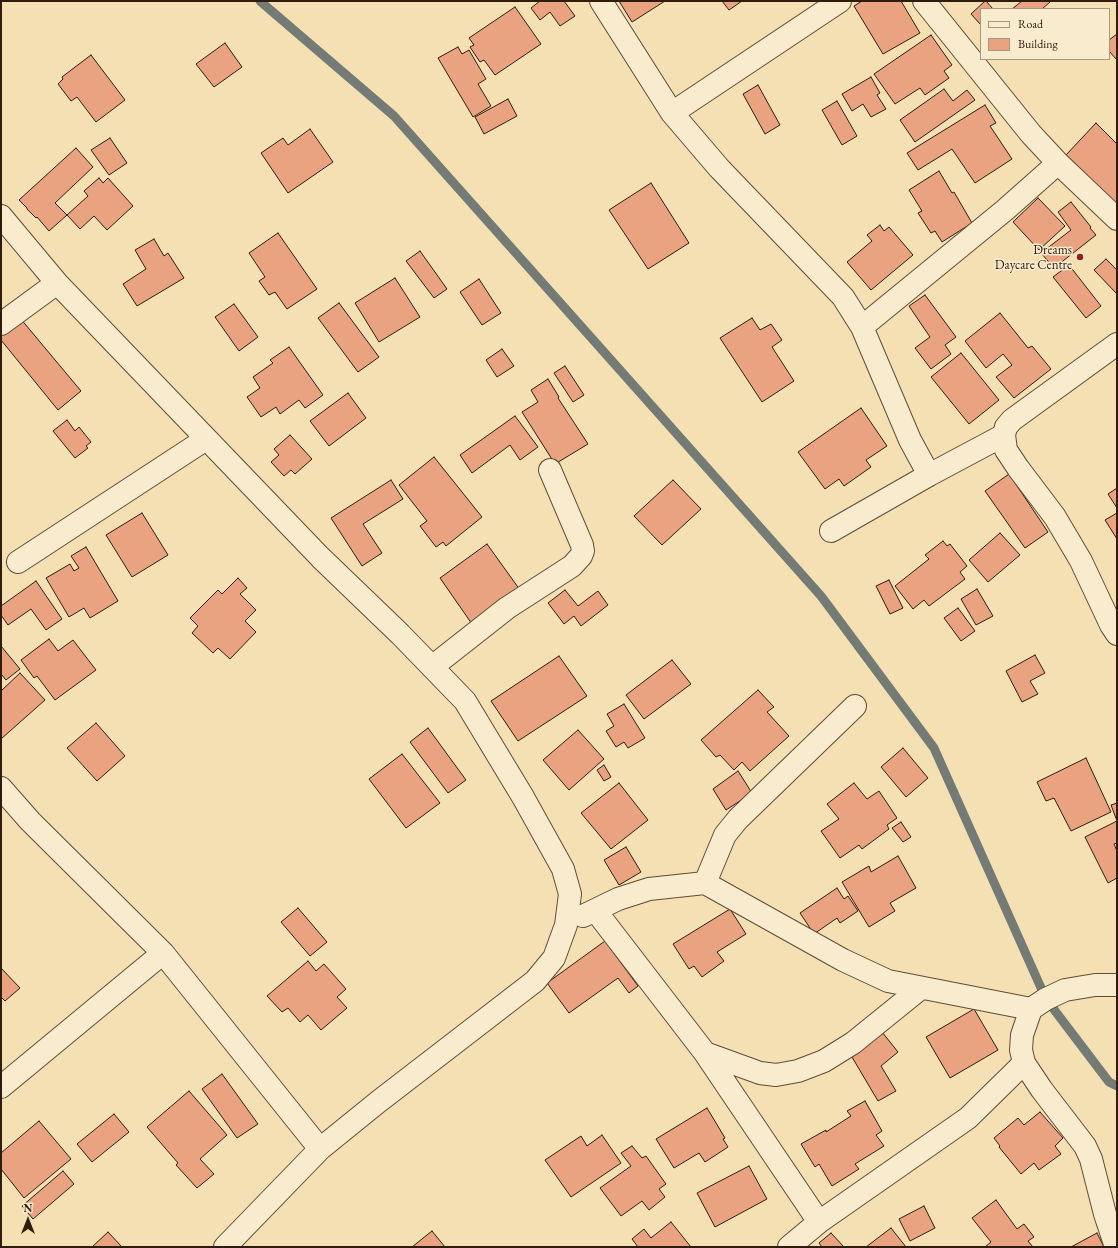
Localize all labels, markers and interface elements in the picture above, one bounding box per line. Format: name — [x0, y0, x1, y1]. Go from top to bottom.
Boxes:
legend — [980, 8, 1110, 60]
text: Road — [1018, 16, 1043, 32]
text: Building — [1018, 36, 1058, 52]
place label: Dreams Daycare Centre — [995, 242, 1072, 273]
marker: Dreams Daycare Centre — [1075, 252, 1085, 262]
north arrow — [8, 1200, 48, 1240]
text: N — [24, 1201, 32, 1215]

